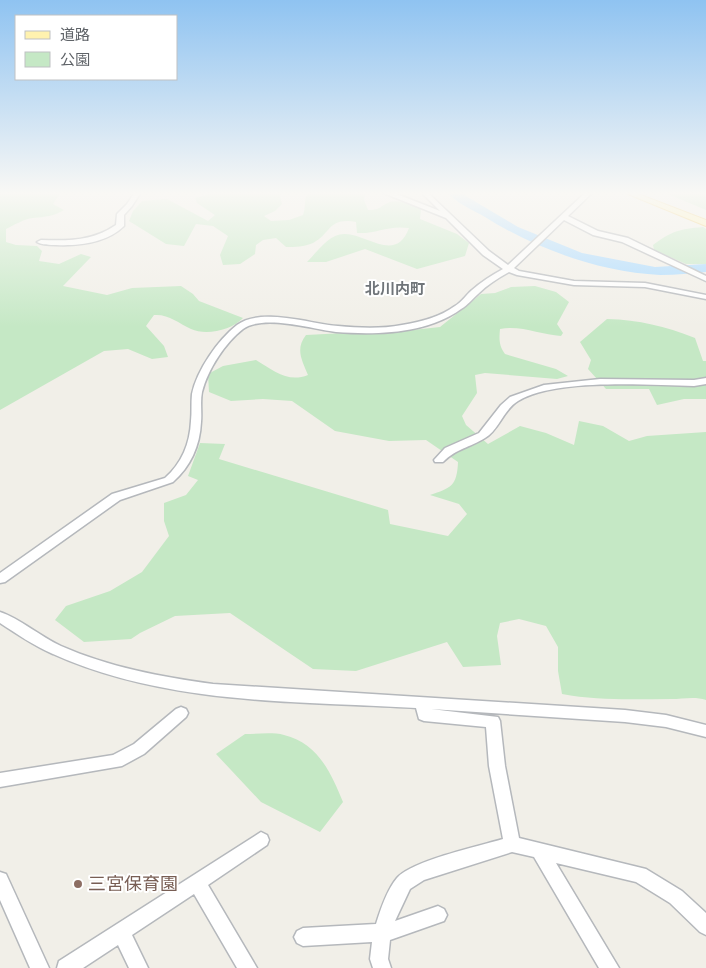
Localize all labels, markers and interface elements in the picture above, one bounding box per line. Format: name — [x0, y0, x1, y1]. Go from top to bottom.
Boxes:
legend — [15, 15, 178, 80]
text: 道路 — [60, 26, 90, 44]
text: 公園 — [60, 51, 90, 69]
district label: 北川内町 — [365, 280, 425, 298]
place label: 三宮保育園 — [88, 873, 178, 894]
marker: 三宮保育園 — [72, 878, 84, 890]

